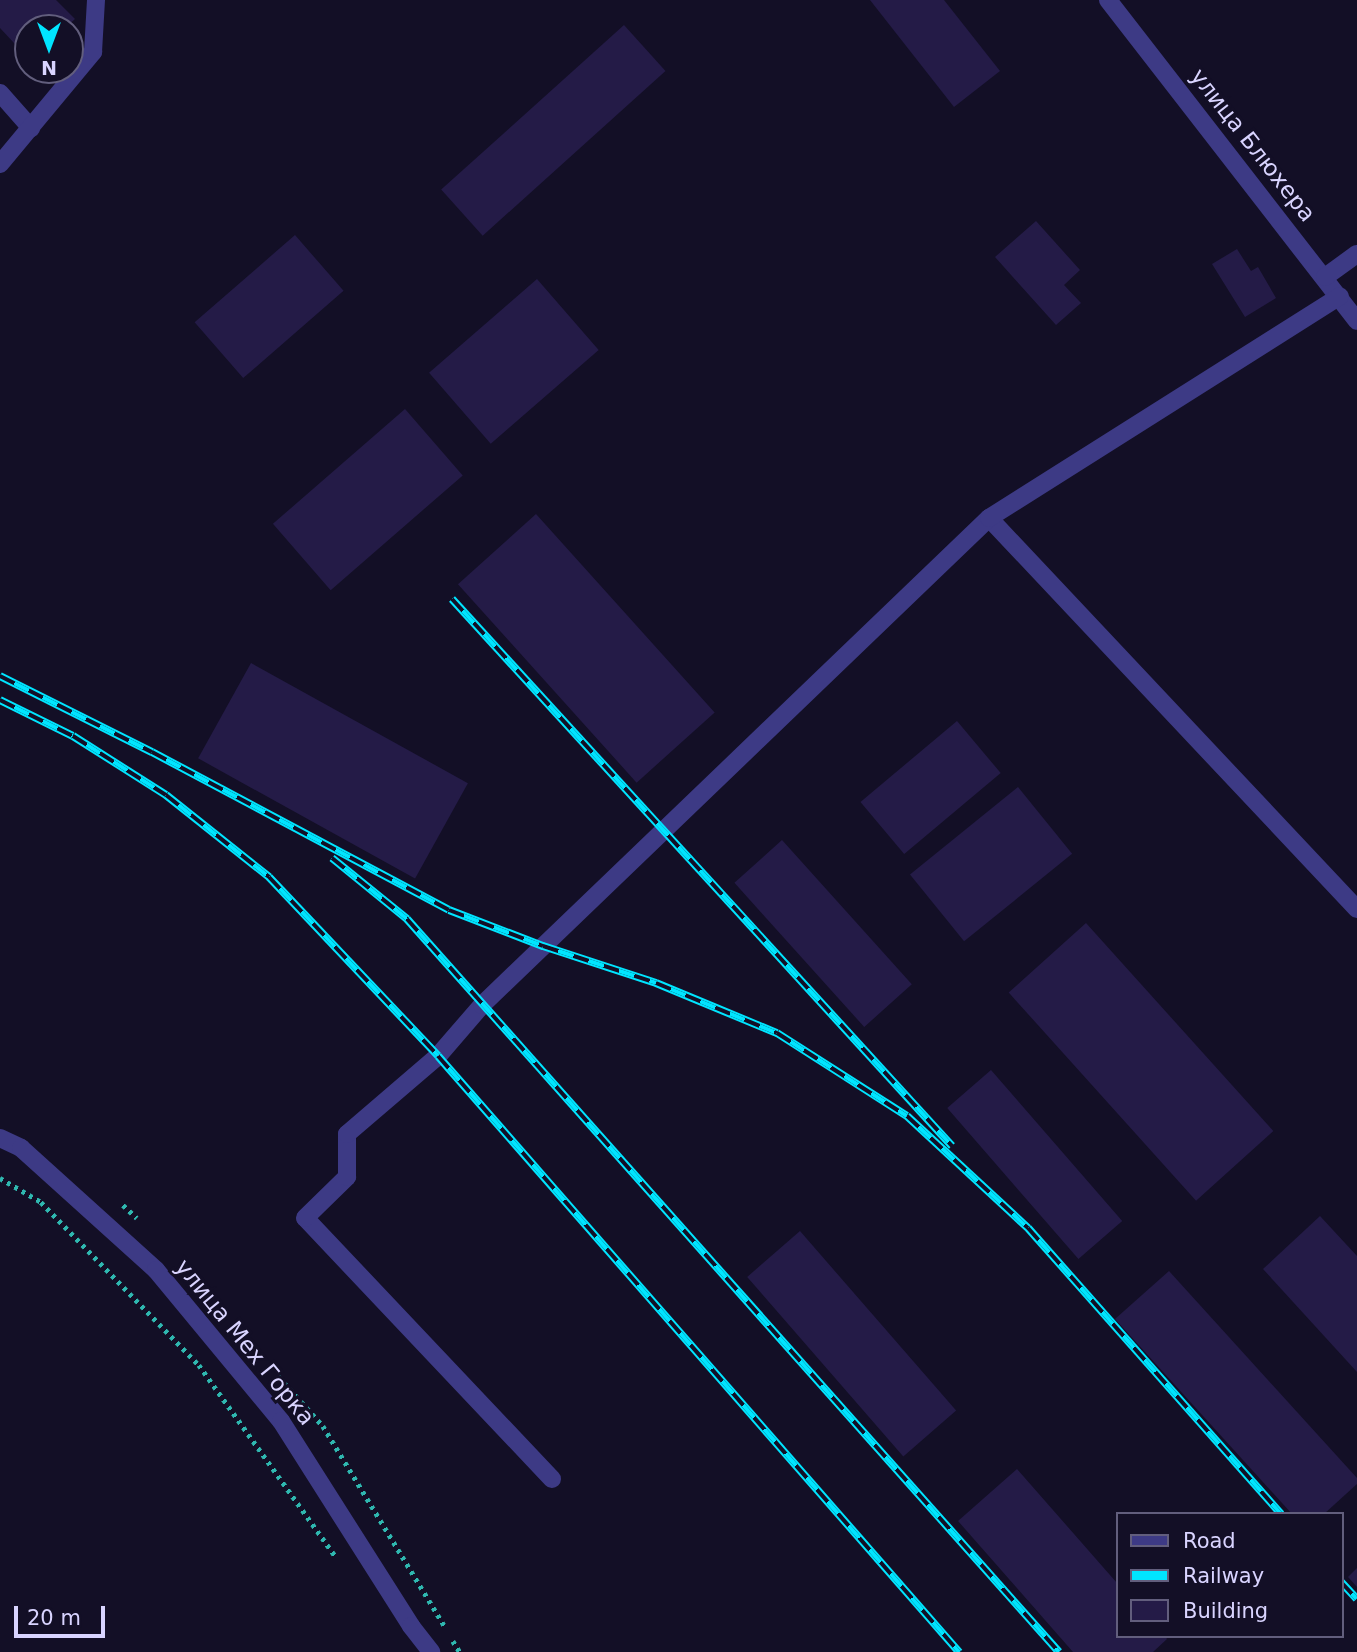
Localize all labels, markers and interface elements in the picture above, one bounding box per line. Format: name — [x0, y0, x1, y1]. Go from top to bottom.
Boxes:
north arrow — [14, 14, 84, 84]
text: N — [41, 57, 57, 79]
street label: улица Блюхера — [1185, 63, 1321, 227]
street label: улица Мех Горка — [169, 1253, 321, 1431]
legend — [1116, 1512, 1343, 1638]
text: Road — [1183, 1529, 1236, 1553]
text: Railway — [1183, 1564, 1264, 1588]
scale bar — [18, 1592, 108, 1636]
text: Building — [1183, 1599, 1268, 1623]
text: 20 m — [27, 1606, 81, 1630]

